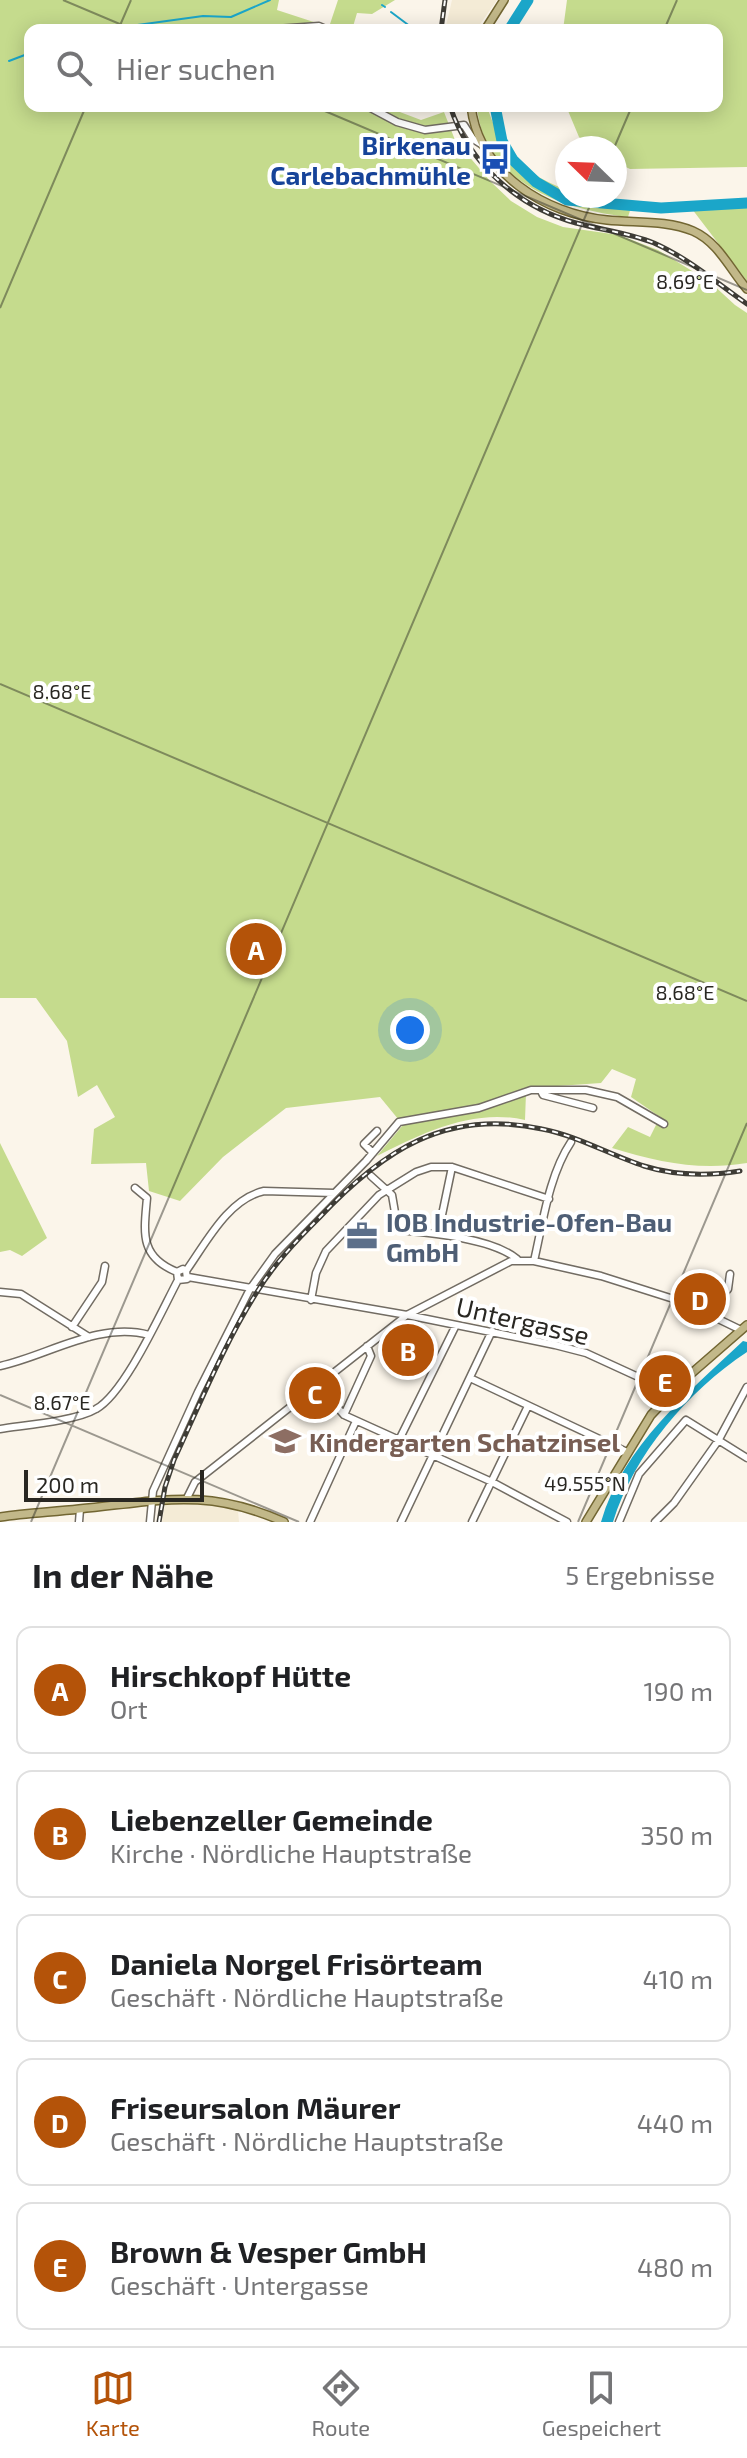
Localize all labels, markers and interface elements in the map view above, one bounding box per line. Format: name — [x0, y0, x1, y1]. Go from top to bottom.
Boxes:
search box — [24, 24, 723, 112]
icon: search — [52, 46, 96, 90]
text: Hier suchen — [116, 50, 276, 86]
place label: Birkenau Carlebachmühle — [270, 129, 471, 190]
north arrow — [555, 136, 627, 208]
bus stop icon: Birkenau Carlebachmühle — [478, 142, 512, 176]
text: 8.69°E — [656, 269, 714, 293]
text: 8.68°E — [33, 679, 91, 703]
pin: A — [230, 919, 282, 979]
text: 8.68°E — [656, 980, 714, 1004]
your location — [390, 1010, 430, 1050]
place label: IOB Industrie-Ofen-Bau GmbH — [386, 1206, 672, 1267]
office icon: IOB Industrie-Ofen-Bau GmbH — [345, 1219, 379, 1253]
pin: D — [674, 1269, 726, 1329]
street label: Untergasse — [453, 1290, 593, 1350]
pin: B — [382, 1320, 434, 1380]
pin: E — [639, 1351, 691, 1411]
pin: C — [289, 1363, 341, 1423]
text: 8.67°E — [34, 1390, 90, 1414]
school or university icon: Kindergarten Schatzinsel — [268, 1424, 302, 1458]
place label: Kindergarten Schatzinsel — [309, 1426, 621, 1457]
scale bar — [24, 1466, 204, 1502]
text: 200 m — [36, 1471, 99, 1497]
text: 49.555°N — [544, 1471, 626, 1495]
text: In der Nähe — [32, 1554, 214, 1595]
text: 5 Ergebnisse — [565, 1559, 715, 1590]
text: Hirschkopf Hütte — [110, 1657, 351, 1693]
text: A — [52, 1675, 68, 1706]
text: 190 m — [644, 1675, 713, 1706]
text: Ort — [110, 1693, 148, 1724]
text: Liebenzeller Gemeinde — [110, 1801, 433, 1837]
text: B — [52, 1819, 68, 1850]
text: 350 m — [640, 1819, 713, 1850]
text: Kirche · Nördliche Hauptstraße — [110, 1837, 472, 1868]
text: Daniela Norgel Frisörteam — [110, 1945, 483, 1981]
text: C — [52, 1963, 68, 1994]
text: 410 m — [642, 1963, 713, 1994]
text: Geschäft · Nördliche Hauptstraße — [110, 1981, 504, 2012]
text: Friseursalon Mäurer — [110, 2089, 401, 2125]
text: D — [51, 2107, 69, 2138]
text: 440 m — [637, 2107, 713, 2138]
text: Geschäft · Nördliche Hauptstraße — [110, 2125, 504, 2156]
text: Brown & Vesper GmbH — [110, 2233, 427, 2269]
text: E — [52, 2251, 68, 2282]
text: 480 m — [637, 2251, 713, 2282]
text: Geschäft · Untergasse — [110, 2269, 369, 2300]
tab: Karte — [86, 2366, 140, 2440]
tab: Route — [311, 2366, 370, 2440]
tab: Gespeichert — [542, 2366, 661, 2440]

